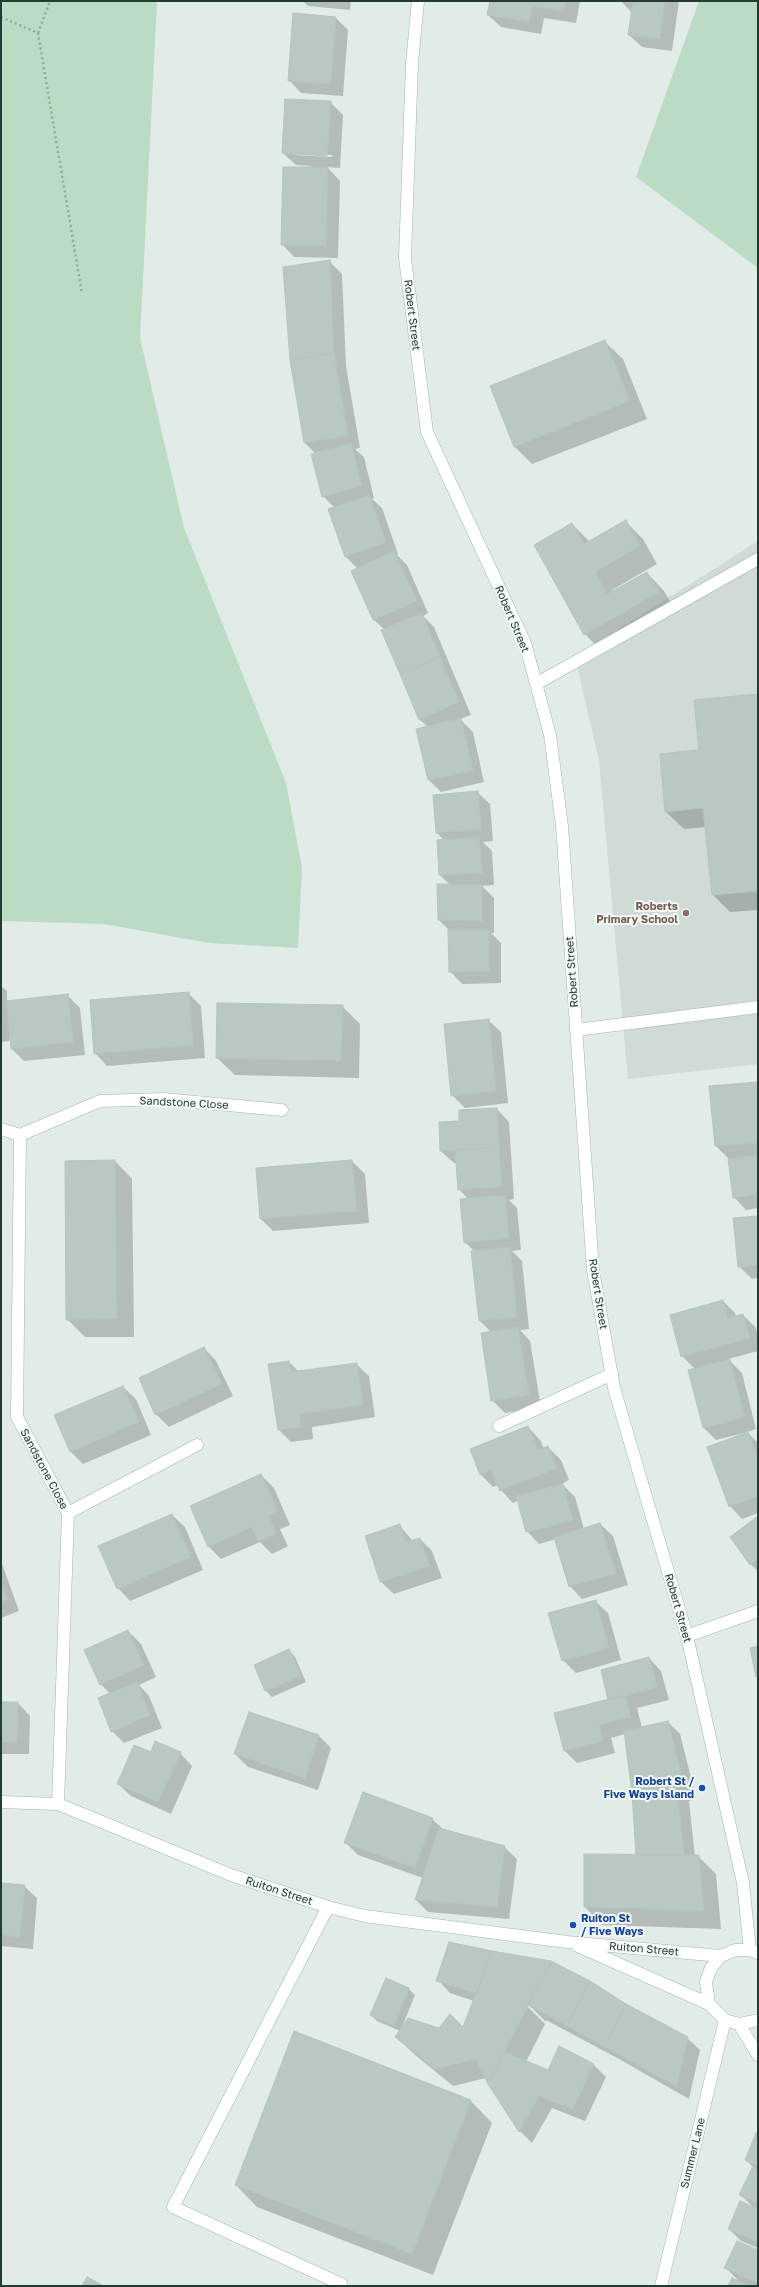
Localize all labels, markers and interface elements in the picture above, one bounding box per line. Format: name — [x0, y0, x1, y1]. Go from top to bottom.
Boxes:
street label: Robert Street — [401, 279, 423, 351]
street label: Robert Street — [492, 584, 532, 654]
place label: Roberts Primary School — [596, 900, 678, 926]
marker: Roberts Primary School — [681, 908, 691, 918]
street label: Robert Street — [563, 936, 581, 1008]
street label: Sandstone Close — [139, 1094, 229, 1112]
street label: Robert Street — [586, 1258, 610, 1330]
street label: Sandstone Close — [17, 1427, 71, 1511]
street label: Robert Street — [662, 1572, 694, 1644]
place label: Robert St / Five Ways Island — [603, 1775, 694, 1801]
marker: Robert St / Five Ways Island — [697, 1783, 707, 1793]
street label: Ruiton Street — [244, 1874, 314, 1908]
place label: Ruiton St / Five Ways — [581, 1912, 644, 1938]
marker: Ruiton St / Five Ways — [568, 1920, 578, 1930]
street label: Ruiton Street — [609, 1939, 679, 1959]
street label: Summer Lane — [678, 2116, 708, 2190]

